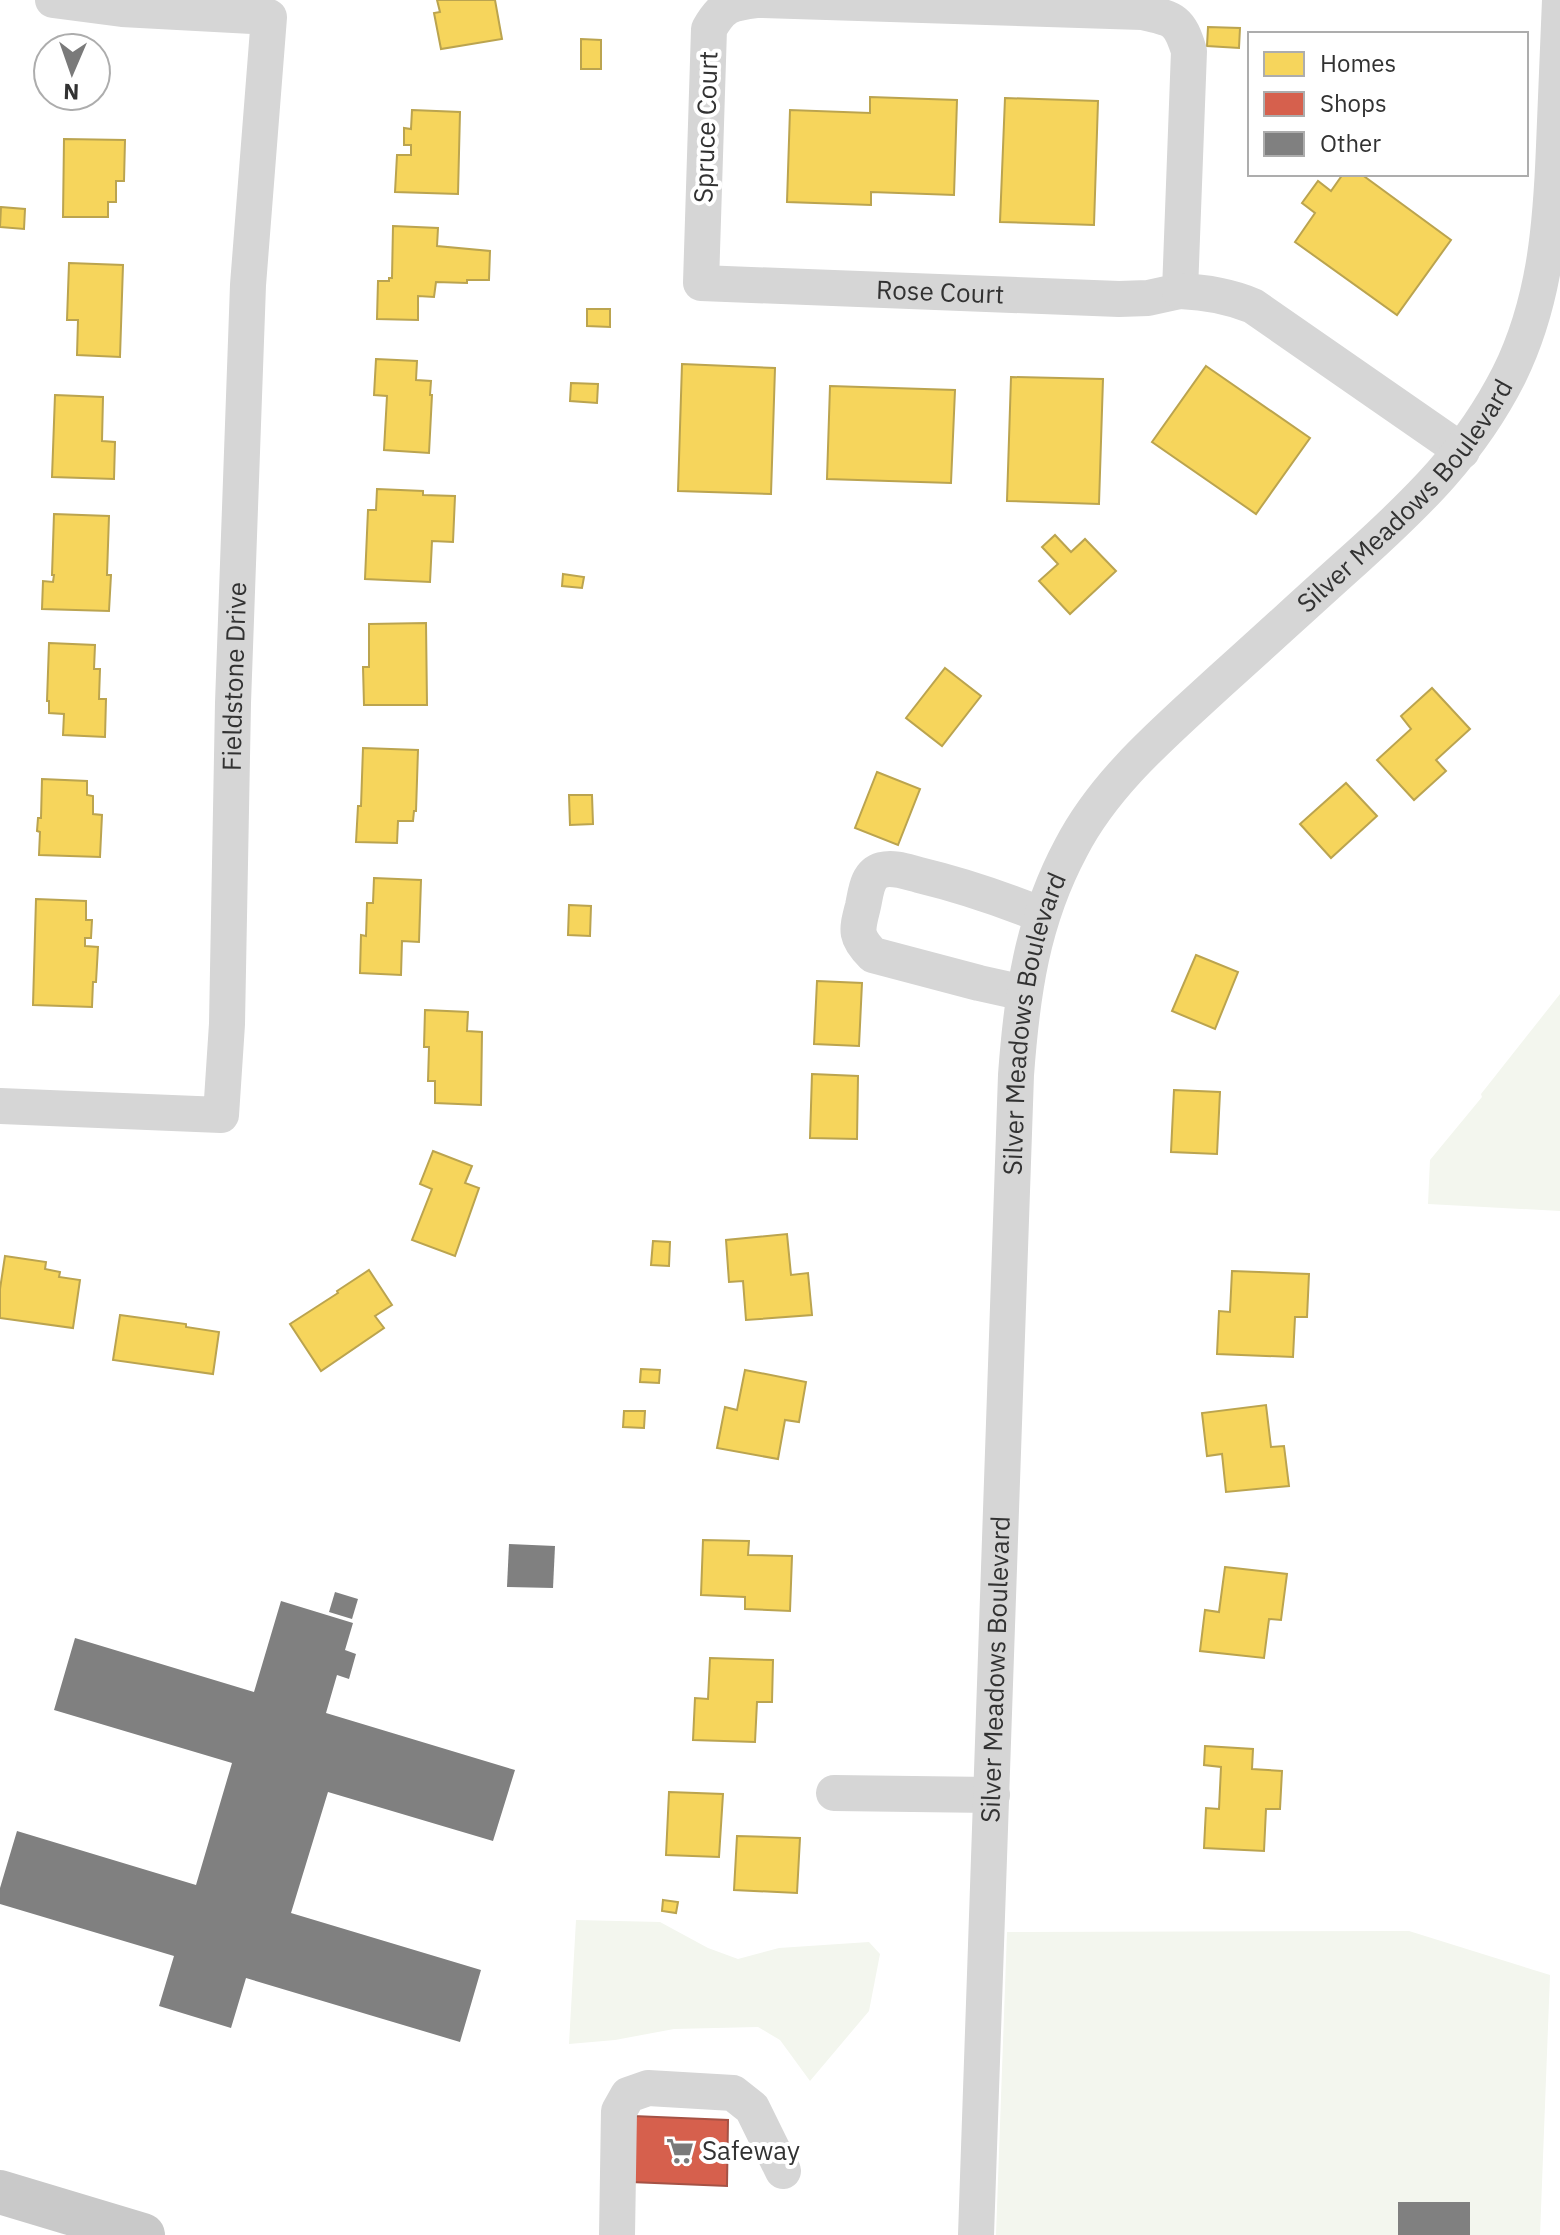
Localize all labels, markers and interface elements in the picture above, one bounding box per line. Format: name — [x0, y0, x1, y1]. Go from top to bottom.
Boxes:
north arrow — [32, 32, 112, 112]
legend — [1248, 32, 1528, 176]
text: Homes — [1320, 47, 1396, 79]
street label: Spruce Court — [685, 50, 725, 204]
text: N — [63, 78, 80, 107]
text: Shops — [1320, 87, 1387, 119]
text: Other — [1320, 127, 1381, 159]
street label: Rose Court — [875, 272, 1005, 311]
street label: Silver Meadows Boulevard — [1289, 373, 1520, 619]
street label: Fieldstone Drive — [214, 581, 253, 771]
street label: Silver Meadows Boulevard — [995, 867, 1073, 1176]
street label: Silver Meadows Boulevard — [972, 1515, 1017, 1823]
place label: Safeway — [702, 2133, 800, 2167]
supermarket icon: Safeway — [665, 2136, 695, 2166]

